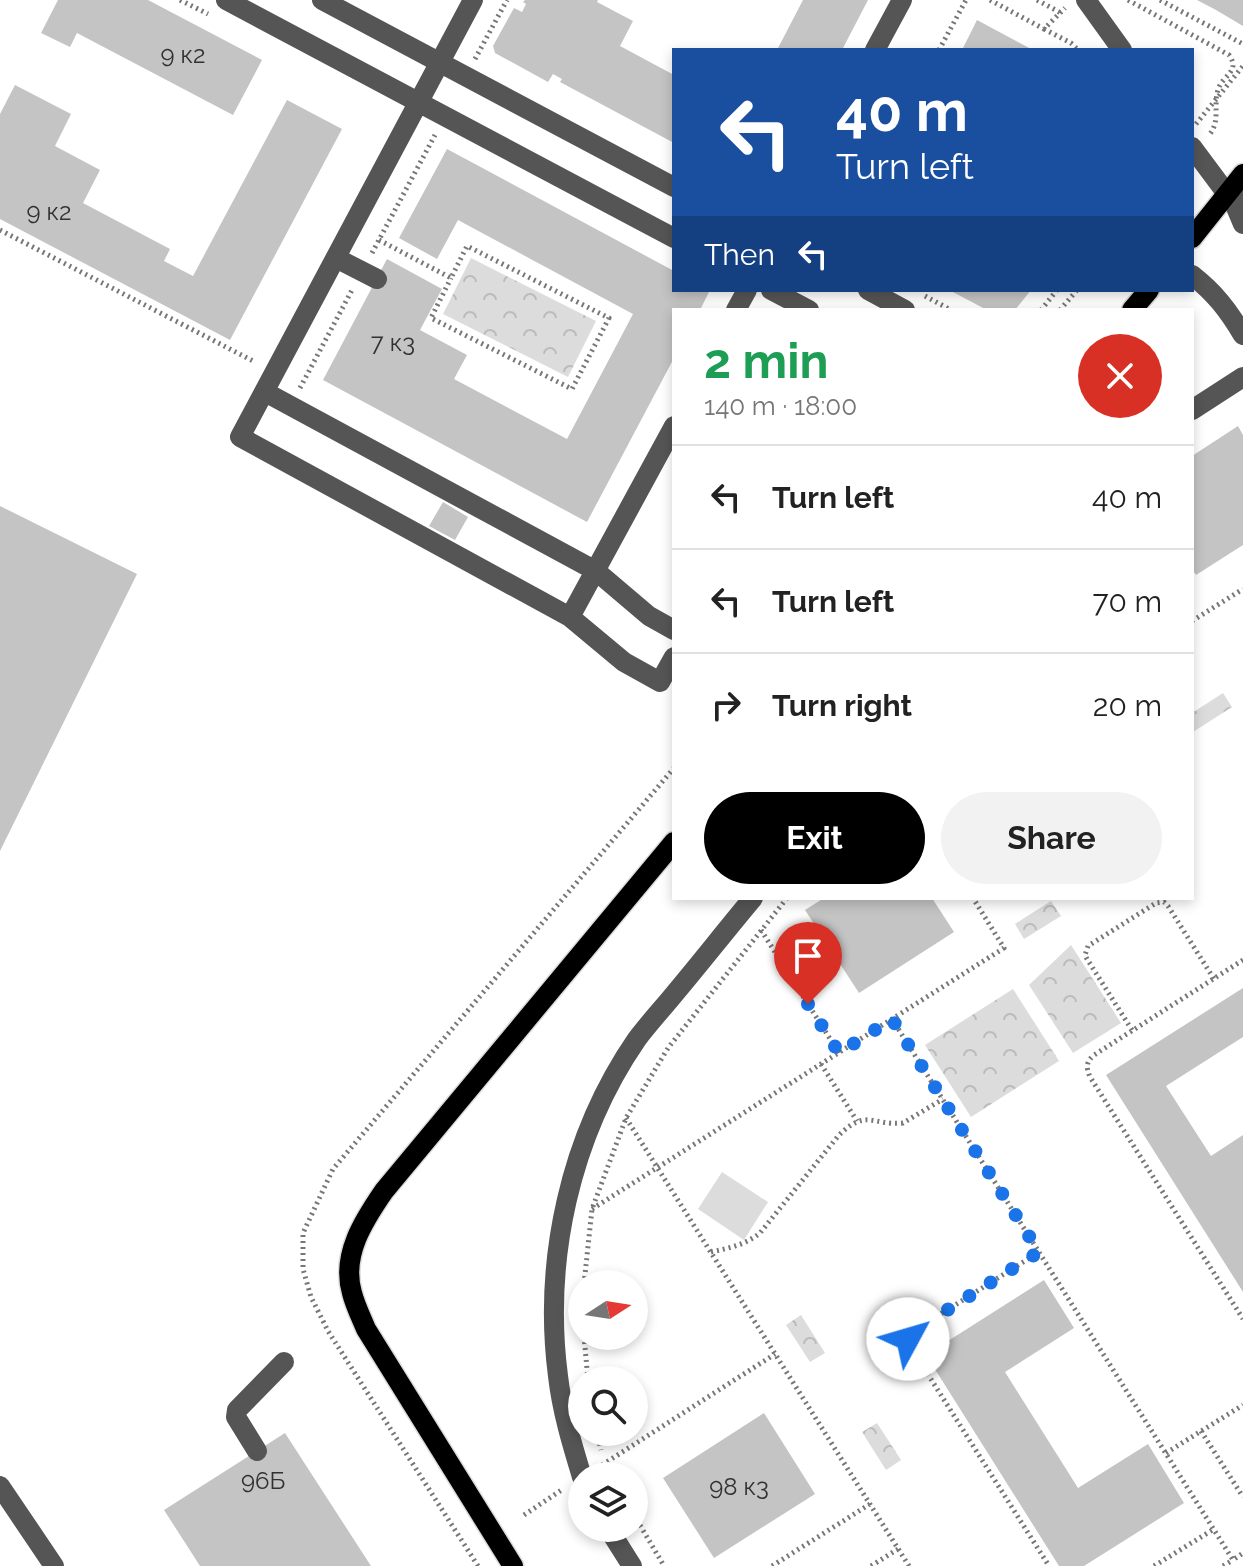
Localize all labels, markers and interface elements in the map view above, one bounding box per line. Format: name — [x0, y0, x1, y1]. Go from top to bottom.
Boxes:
house number: 9 к2 — [160, 40, 206, 69]
text: 40 m — [836, 78, 968, 144]
icon: left — [704, 80, 808, 184]
text: Turn left — [836, 145, 974, 187]
house number: 9 к2 — [26, 197, 72, 226]
icon: left — [791, 232, 835, 276]
text: Then — [704, 237, 775, 272]
house number: 7 к3 — [371, 328, 415, 357]
text: 2 min — [704, 333, 829, 389]
button: close — [1078, 334, 1162, 418]
text: 140 m · 18:00 — [704, 391, 857, 421]
icon: left — [704, 475, 748, 519]
text: Turn left — [772, 480, 894, 515]
text: 40 m — [1092, 480, 1162, 515]
icon: left — [704, 579, 748, 623]
text: Turn left — [772, 584, 894, 619]
text: 70 m — [1092, 584, 1162, 619]
icon: right — [704, 683, 748, 727]
text: Turn right — [772, 688, 912, 723]
text: 20 m — [1093, 688, 1162, 723]
button: Exit — [704, 792, 925, 884]
button: Share — [941, 792, 1162, 884]
pin — [774, 922, 842, 1004]
icon: arrive — [786, 934, 830, 978]
north arrow — [568, 1270, 648, 1350]
map controls — [568, 1270, 648, 1542]
position arrow — [866, 1297, 950, 1381]
button: search — [568, 1366, 648, 1446]
button: layers — [568, 1462, 648, 1542]
house number: 96Б — [241, 1466, 285, 1495]
house number: 98 к3 — [709, 1472, 769, 1501]

